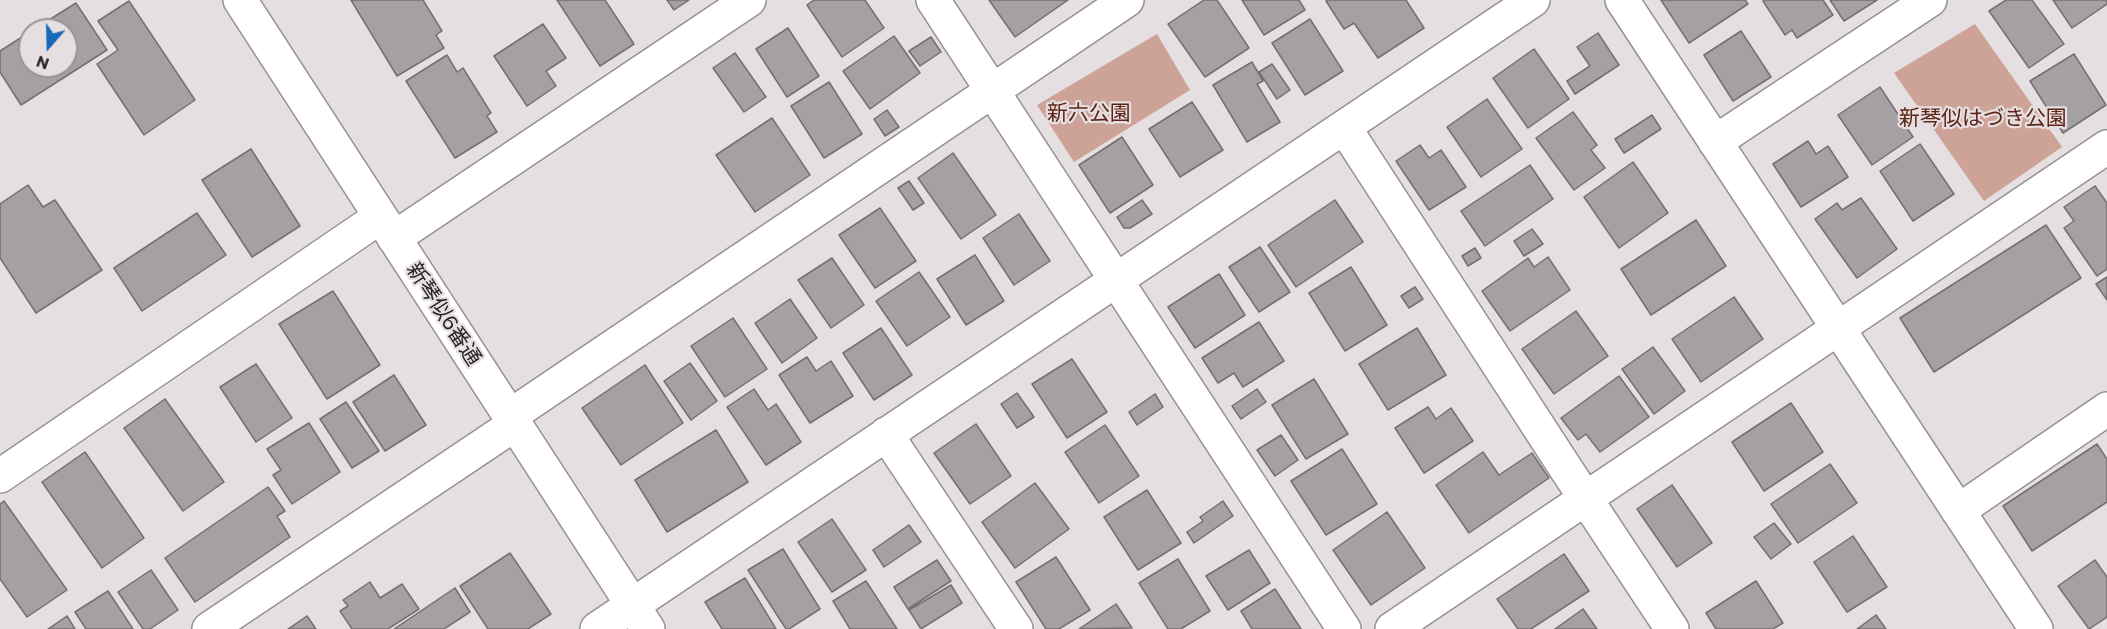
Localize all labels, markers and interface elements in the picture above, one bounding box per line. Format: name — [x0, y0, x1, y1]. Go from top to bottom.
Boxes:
north arrow — [18, 18, 78, 78]
text: N — [33, 53, 51, 74]
park label: 新六公園 — [1047, 100, 1131, 126]
park label: 新琴似はづき公園 — [1899, 105, 2067, 131]
street label: 新琴似6番通 — [401, 258, 487, 370]

